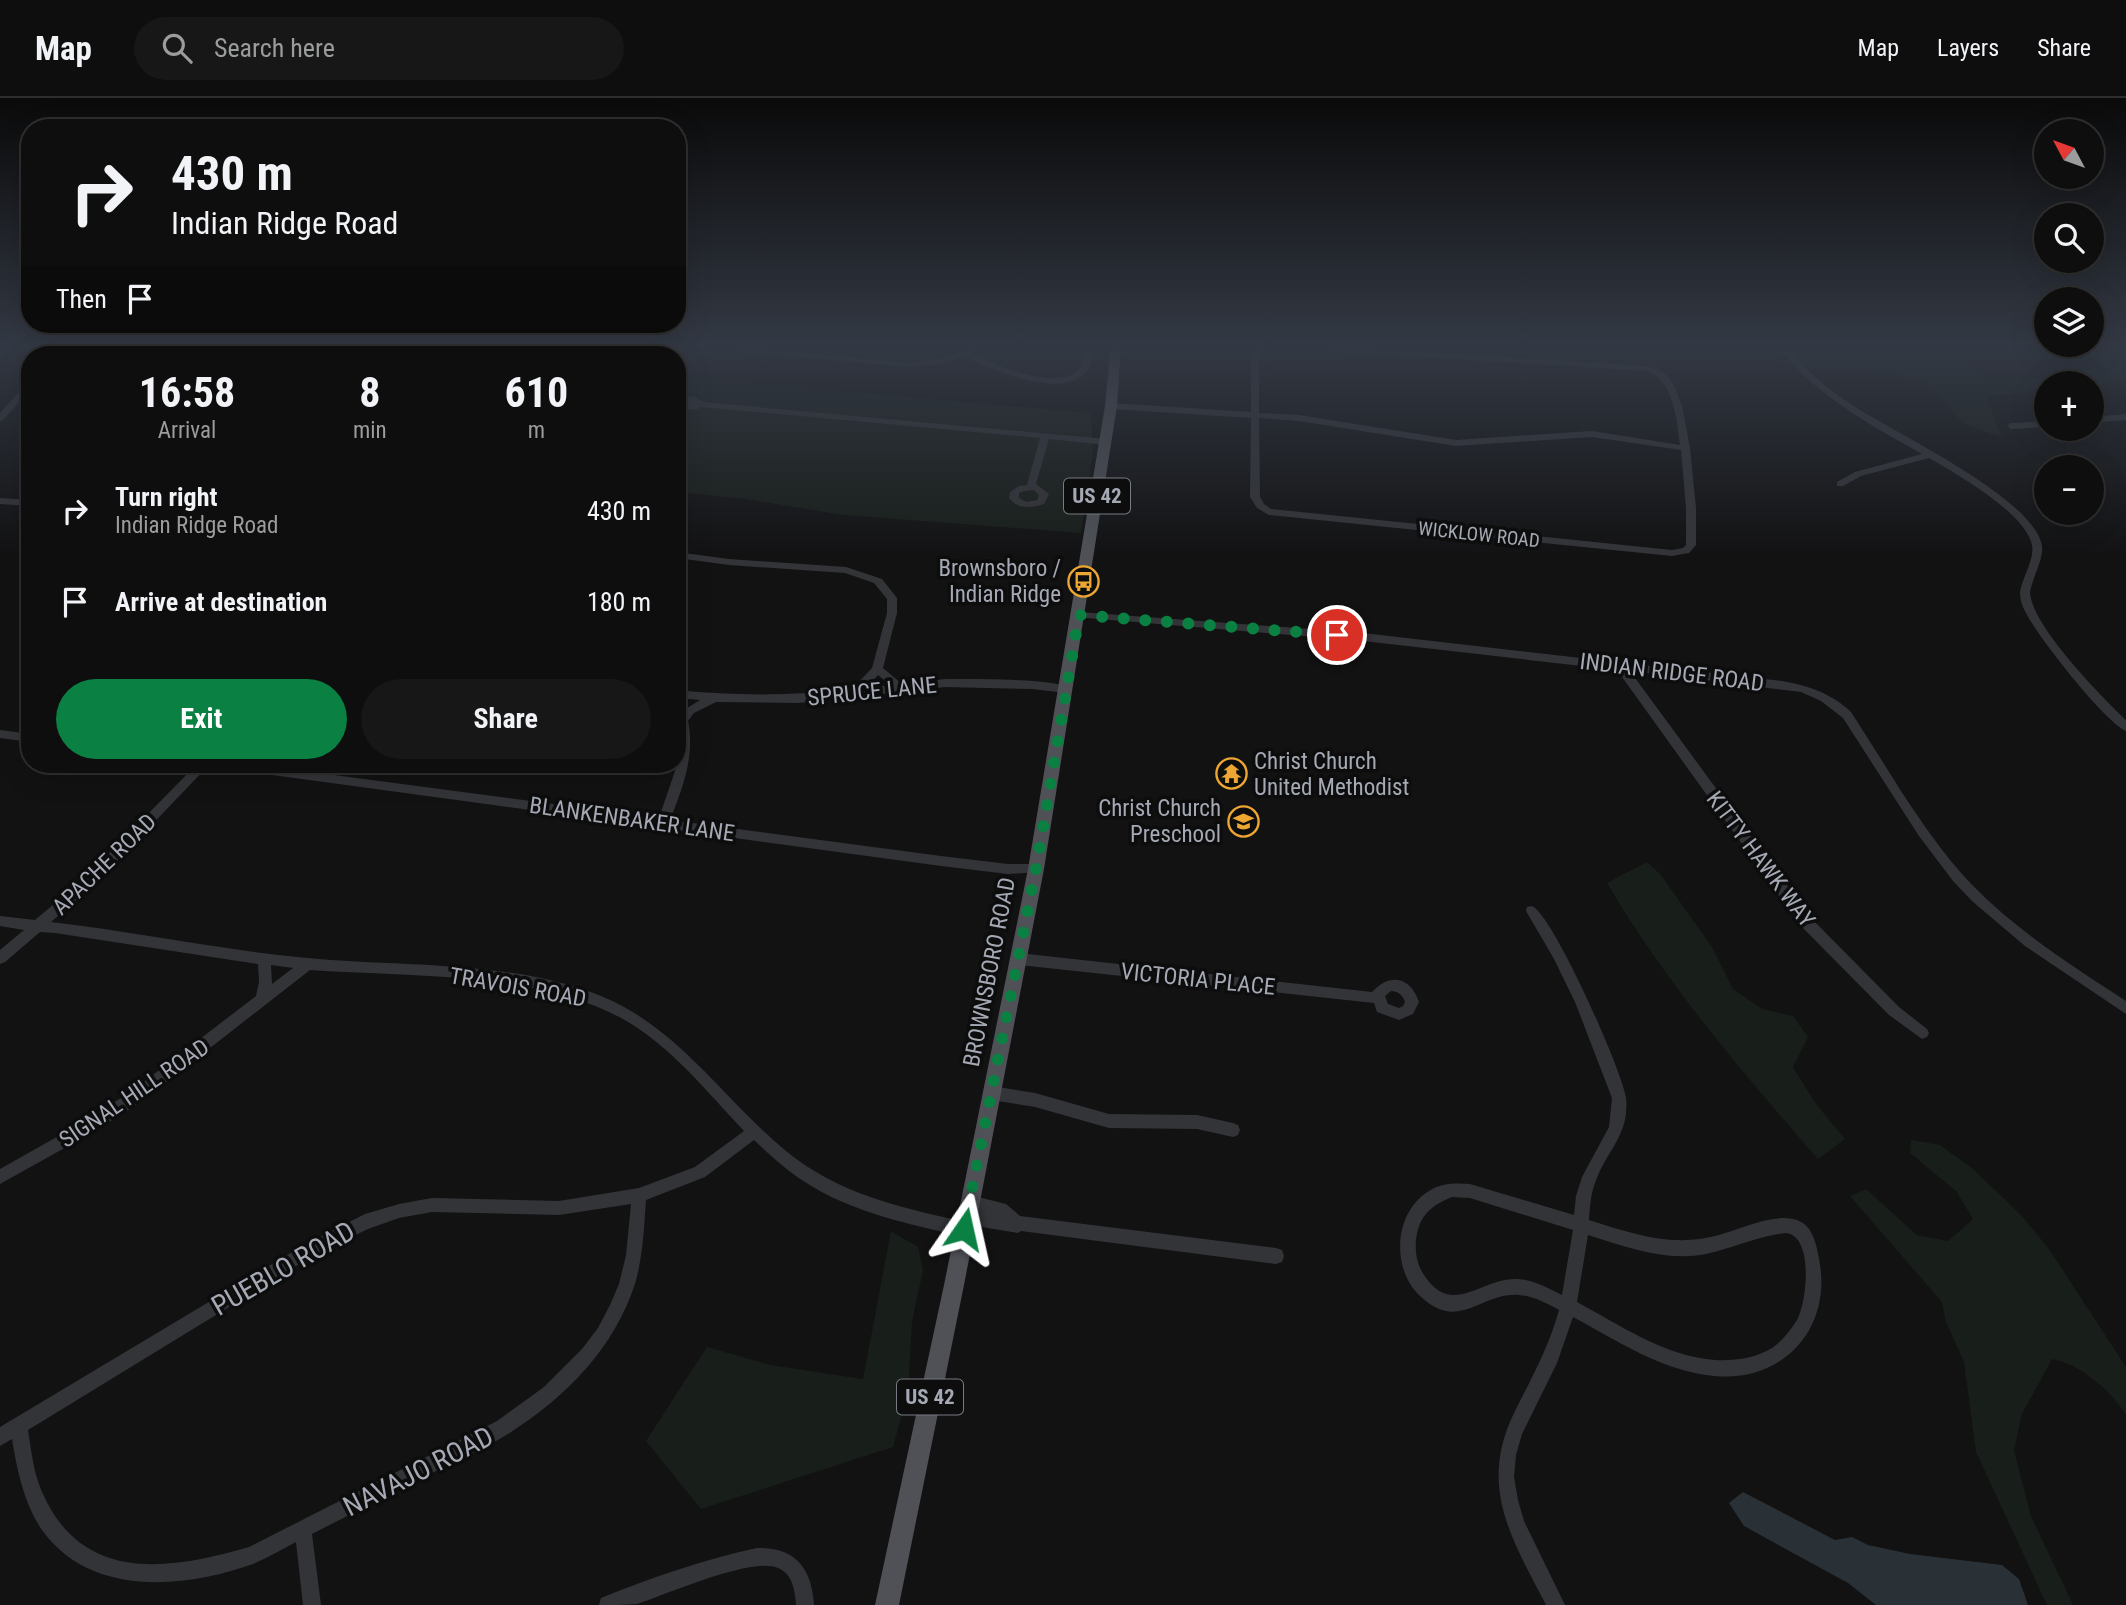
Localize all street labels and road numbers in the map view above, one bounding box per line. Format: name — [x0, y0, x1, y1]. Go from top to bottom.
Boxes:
road number: US 42 — [1064, 478, 1130, 514]
street label: WICKLOW ROAD — [1417, 517, 1541, 552]
street label: INDIAN RIDGE ROAD — [1578, 648, 1766, 697]
street label: SPRUCE LANE — [806, 671, 938, 712]
street label: KITTY HAWK WAY — [1701, 786, 1821, 933]
street label: BLANKENBAKER LANE — [528, 792, 736, 847]
street label: APACHE ROAD — [47, 808, 162, 921]
street label: BROWNSBORO ROAD — [958, 875, 1021, 1069]
street label: VICTORIA PLACE — [1119, 958, 1276, 1001]
street label: TRAVOIS ROAD — [448, 962, 588, 1013]
street label: SIGNAL HILL ROAD — [54, 1033, 214, 1153]
street label: PUEBLO ROAD — [206, 1214, 361, 1323]
road number: US 42 — [897, 1380, 963, 1414]
street label: NAVAJO ROAD — [338, 1420, 499, 1523]

